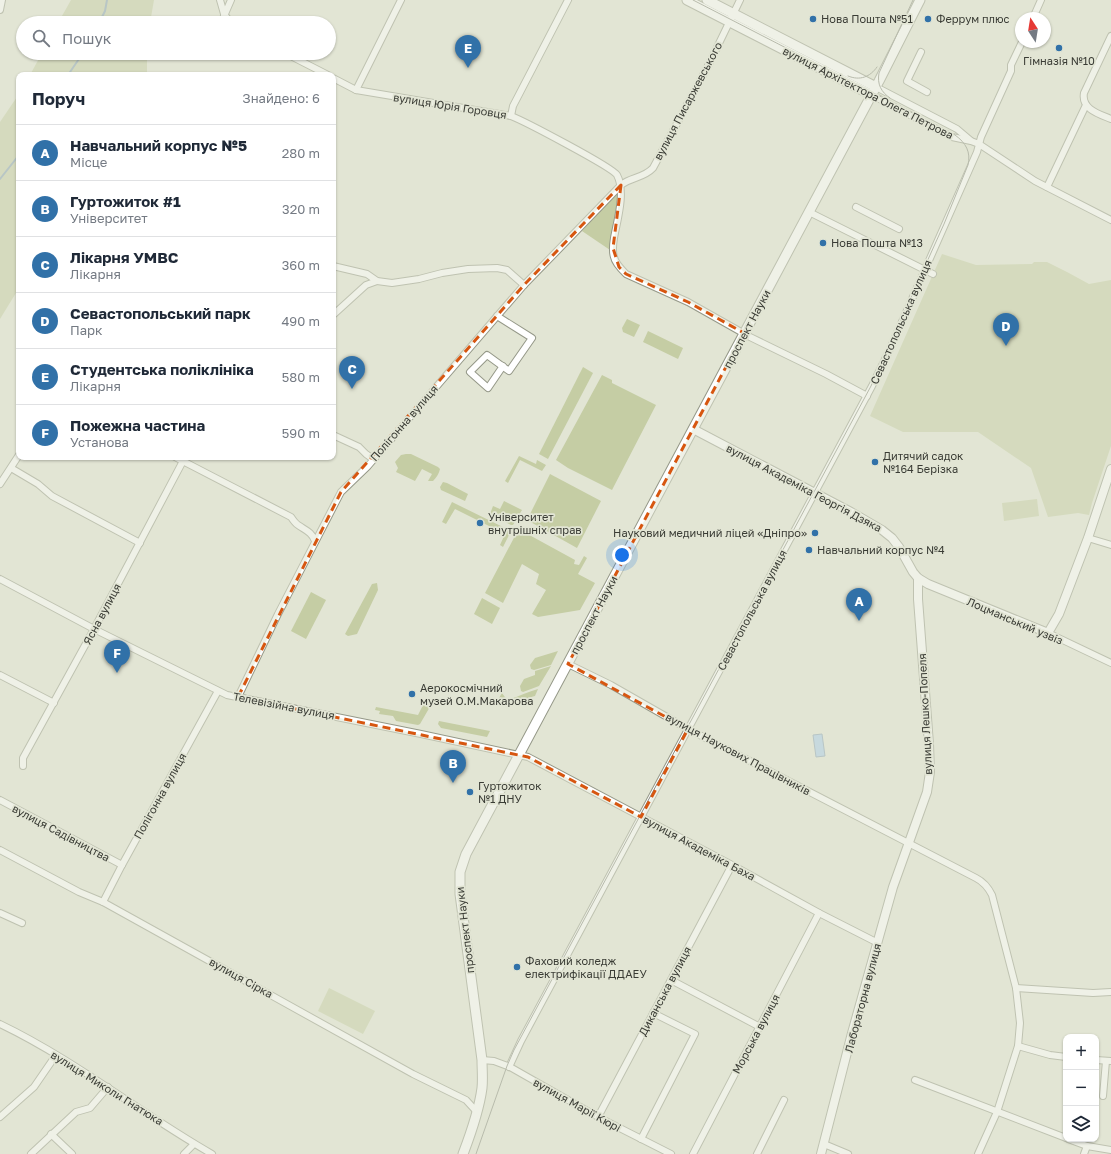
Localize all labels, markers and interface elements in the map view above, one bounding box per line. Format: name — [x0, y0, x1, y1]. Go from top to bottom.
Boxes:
place label: Нова Пошта №51 — [821, 12, 913, 25]
place label: Феррум плюс — [936, 12, 1010, 25]
north arrow — [1015, 12, 1051, 48]
marker: Нова Пошта №51 — [808, 14, 818, 24]
marker: Феррум плюс — [923, 14, 933, 24]
search box — [16, 16, 336, 60]
icon: search — [30, 27, 52, 49]
text: Пошук — [62, 29, 111, 47]
pin: E — [455, 35, 481, 68]
street label: вулиця Писаржевського — [651, 39, 724, 162]
marker: Гімназія №10 — [1054, 43, 1064, 53]
street label: вулиця Архітектора Олега Петрова — [781, 44, 956, 141]
place label: Гімназія №10 — [1023, 54, 1095, 67]
text: Поруч — [32, 88, 85, 109]
text: Знайдено: 6 — [242, 90, 320, 106]
street label: вулиця Юрія Горовця — [392, 90, 508, 121]
text: Навчальний корпус №5 — [70, 136, 247, 154]
text: A — [40, 145, 50, 161]
text: 280 m — [282, 145, 320, 161]
text: Місце — [70, 154, 107, 170]
text: Гуртожиток #1 — [70, 192, 181, 210]
text: B — [40, 201, 50, 217]
text: 320 m — [282, 201, 320, 217]
text: Університет — [70, 210, 148, 226]
place label: Нова Пошта №13 — [831, 236, 923, 249]
marker: Нова Пошта №13 — [818, 238, 828, 248]
text: Лікарня УМВС — [70, 248, 178, 266]
text: C — [40, 257, 50, 273]
text: 360 m — [282, 257, 320, 273]
street label: Севастопольська вулиця — [867, 258, 934, 386]
text: Лікарня — [70, 266, 121, 282]
street label: проспект Науки — [720, 287, 773, 370]
text: Севастопольський парк — [70, 304, 251, 322]
text: D — [40, 313, 50, 329]
text: 490 m — [281, 313, 320, 329]
pin: D — [993, 313, 1019, 346]
text: Парк — [70, 322, 103, 338]
pin: C — [339, 356, 365, 389]
text: Студентська поліклініка — [70, 360, 254, 378]
text: E — [41, 369, 49, 385]
text: 580 m — [282, 369, 320, 385]
text: Лікарня — [70, 378, 121, 394]
street label: Полігонна вулиця — [367, 382, 440, 463]
text: Пожежна частина — [70, 416, 205, 434]
text: F — [41, 425, 49, 441]
text: 590 m — [282, 425, 320, 441]
text: Установа — [70, 434, 129, 450]
street label: вулиця Академіка Георгія Дзяка — [724, 441, 884, 534]
place label: Дитячий садок №164 Берізка — [883, 449, 964, 475]
marker: Дитячий садок №164 Берізка — [870, 457, 880, 467]
place label: Університет внутрішніх справ — [488, 510, 582, 536]
marker: Університет внутрішніх справ — [475, 518, 485, 528]
place label: Науковий медичний ліцей «Дніпро» — [613, 526, 807, 539]
marker: Науковий медичний ліцей «Дніпро» — [810, 528, 820, 538]
place label: Навчальний корпус №4 — [817, 543, 945, 556]
your location — [612, 545, 632, 565]
marker: Навчальний корпус №4 — [804, 545, 814, 555]
street label: Севастопольська вулиця — [714, 547, 789, 672]
street label: проспект Науки — [567, 573, 620, 656]
street label: Ясна вулиця — [80, 581, 123, 647]
pin: A — [846, 588, 872, 621]
street label: Лоцманський узвіз — [965, 594, 1065, 647]
pin: F — [104, 640, 130, 673]
street label: вулиця Лешко-Попеля — [915, 653, 934, 775]
place label: Аерокосмічний музей О.М.Макарова — [420, 681, 533, 707]
street label: Телевізійна вулиця — [232, 689, 336, 722]
marker: Аерокосмічний музей О.М.Макарова — [407, 689, 417, 699]
street label: вулиця Наукових Працівників — [664, 710, 813, 797]
street label: Полігонна вулиця — [131, 750, 189, 841]
pin: B — [440, 750, 466, 783]
place label: Гуртожиток №1 ДНУ — [478, 779, 542, 805]
marker: Гуртожиток №1 ДНУ — [465, 787, 475, 797]
street label: вулиця Садівництва — [10, 801, 112, 864]
street label: вулиця Академіка Баха — [641, 812, 758, 883]
street label: проспект Науки — [453, 886, 476, 974]
street label: Лабораторна вулиця — [842, 942, 883, 1054]
street label: Диканська вулиця — [636, 944, 694, 1038]
place label: Фаховий коледж електрифікації ДДАЕУ — [525, 954, 647, 980]
street label: вулиця Сірка — [207, 955, 275, 1000]
marker: Фаховий коледж електрифікації ДДАЕУ — [512, 962, 522, 972]
street label: Морська вулиця — [729, 992, 782, 1076]
map controls — [1063, 1034, 1099, 1142]
button: + — [1063, 1034, 1099, 1070]
street label: вулиця Миколи Гнатюка — [49, 1048, 166, 1127]
button: − — [1063, 1070, 1099, 1106]
street label: вулиця Марії Кюрі — [531, 1075, 623, 1134]
button: layers — [1063, 1106, 1099, 1142]

